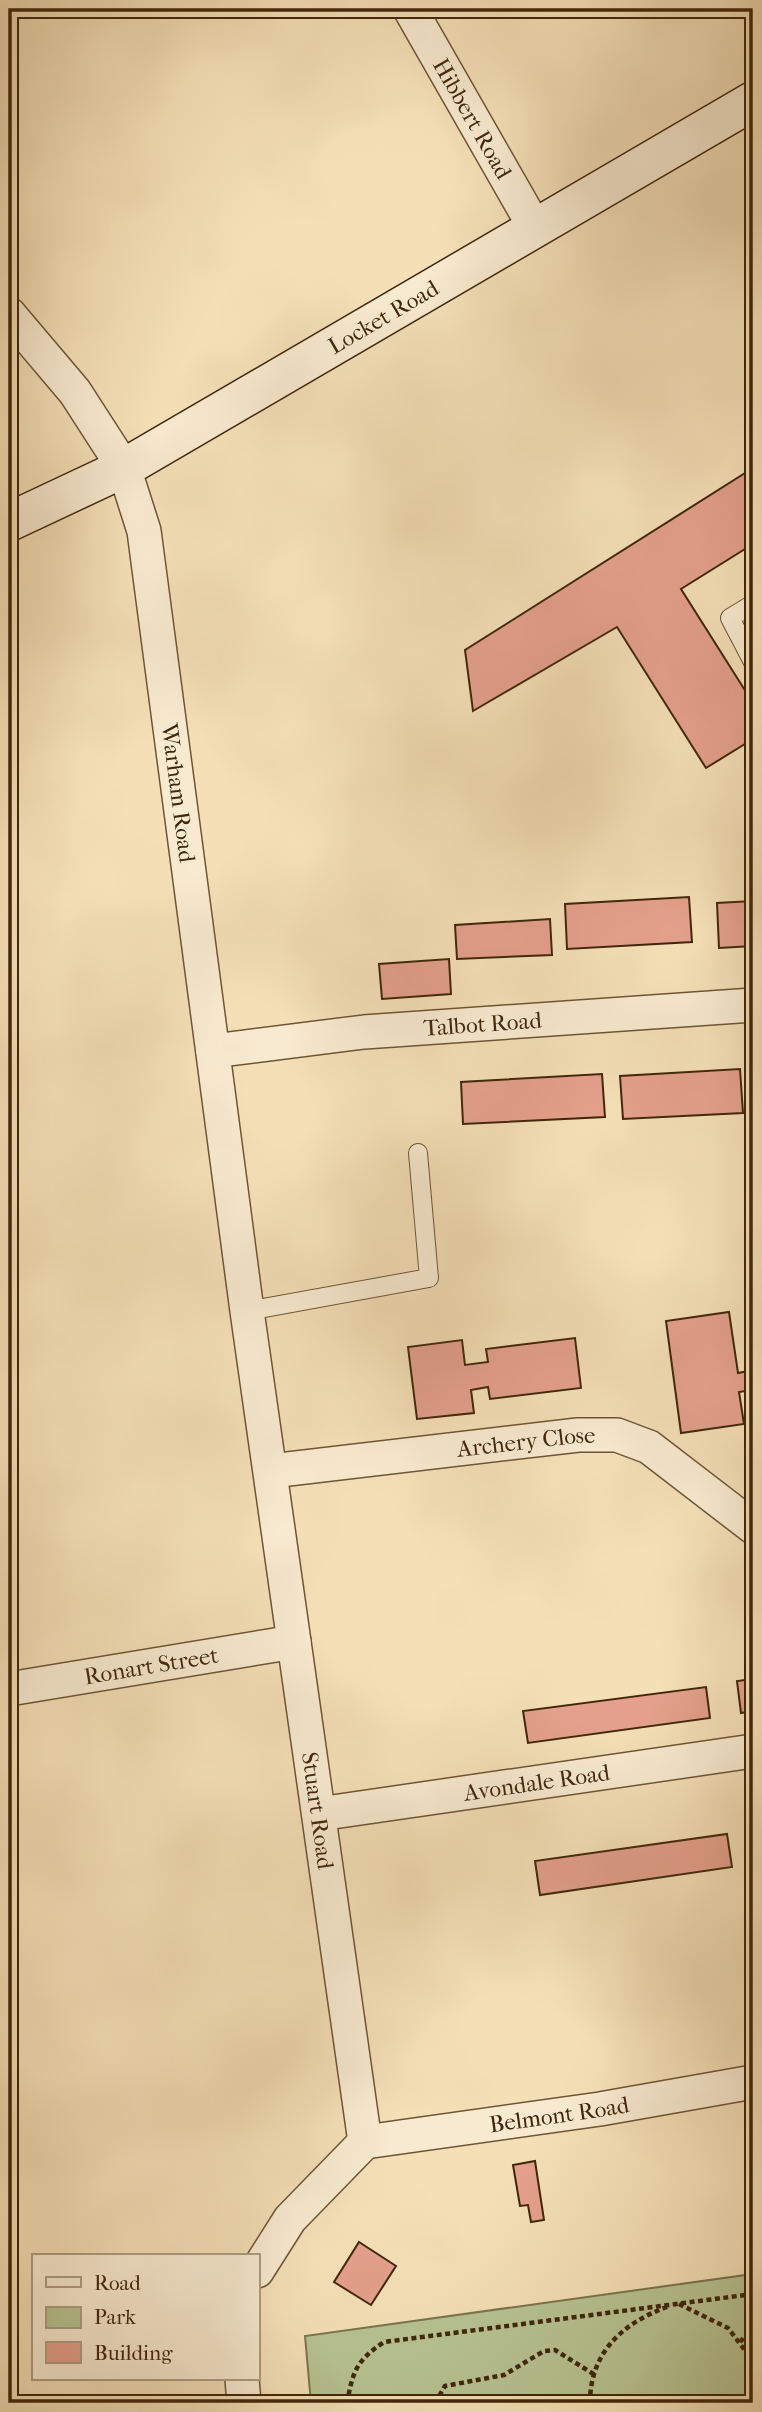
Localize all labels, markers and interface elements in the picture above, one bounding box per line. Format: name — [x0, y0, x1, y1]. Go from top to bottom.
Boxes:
street label: Hibbert Road — [427, 54, 517, 184]
street label: Locket Road — [323, 274, 444, 360]
street label: Warham Road — [155, 721, 201, 865]
street label: Talbot Road — [423, 1007, 543, 1042]
street label: Archery Close — [455, 1422, 595, 1463]
street label: Ronart Street — [82, 1642, 220, 1690]
street label: Stuart Road — [296, 1750, 339, 1871]
street label: Avondale Road — [461, 1759, 612, 1807]
street label: Belmont Road — [488, 2091, 632, 2138]
legend — [32, 2254, 259, 2380]
text: Road — [94, 2271, 141, 2295]
text: Park — [94, 2305, 136, 2329]
text: Building — [94, 2341, 173, 2365]

